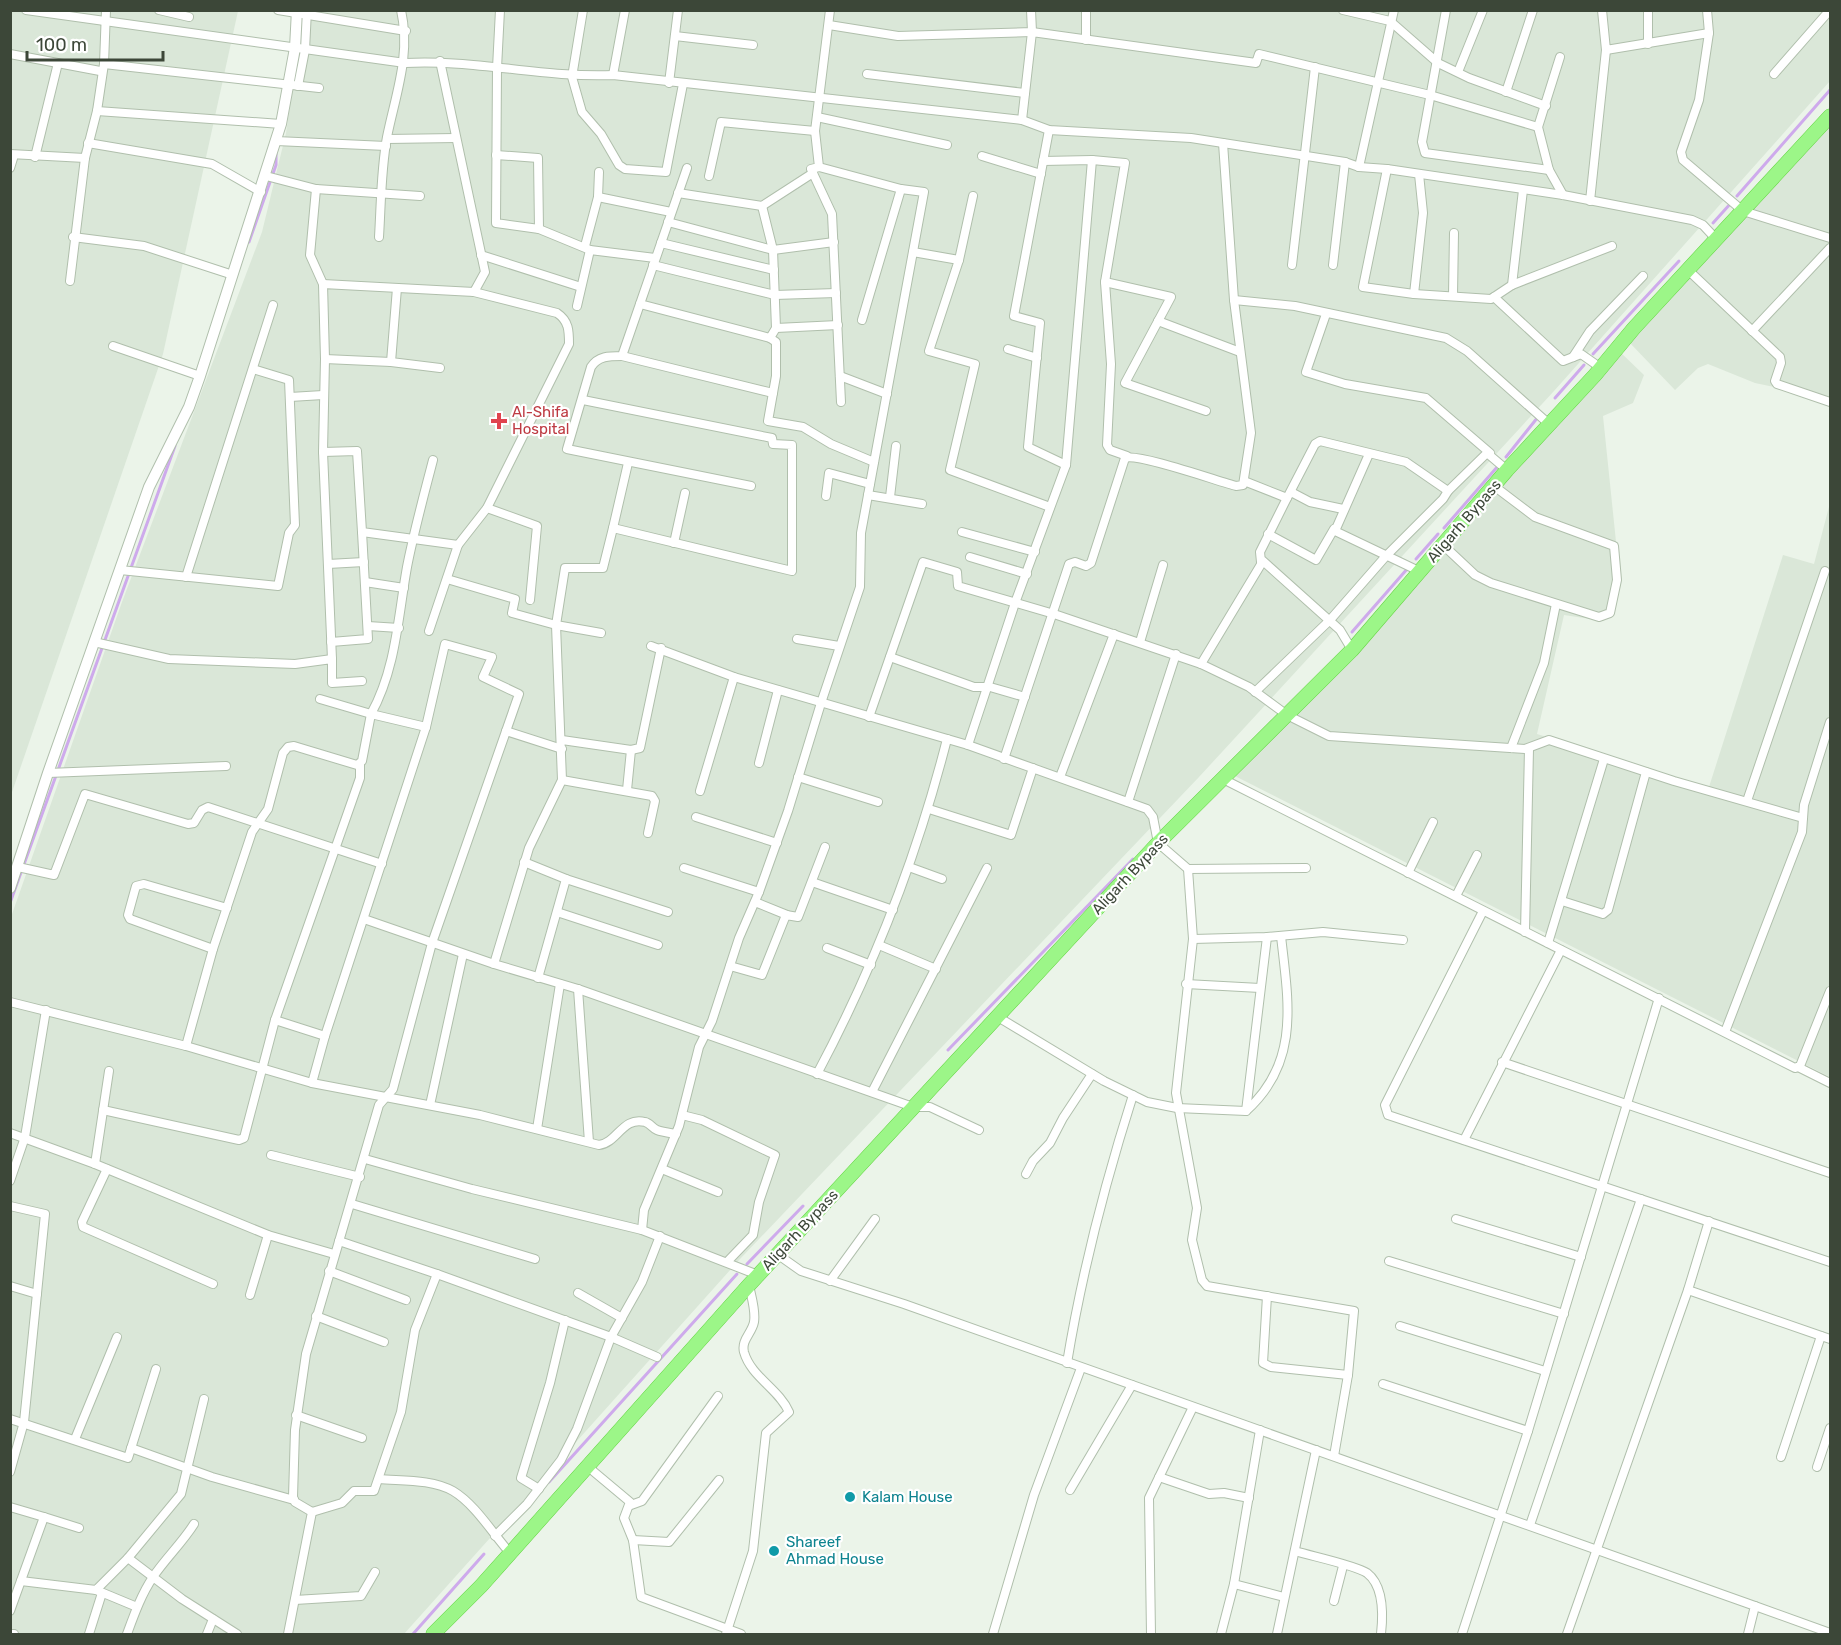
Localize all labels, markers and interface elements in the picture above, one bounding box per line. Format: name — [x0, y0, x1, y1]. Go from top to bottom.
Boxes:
scale bar — [27, 24, 164, 62]
text: 100 m — [36, 34, 87, 56]
place label: Al-Shifa Hospital — [512, 403, 569, 438]
marker: Al-Shifa Hospital — [490, 412, 508, 430]
street label: Aligarh Bypass — [1423, 476, 1505, 566]
street label: Aligarh Bypass — [1088, 830, 1172, 918]
street label: Aligarh Bypass — [758, 1186, 842, 1274]
place label: Kalam House — [862, 1488, 953, 1506]
marker: Kalam House — [843, 1490, 857, 1504]
place label: Shareef Ahmad House — [786, 1533, 884, 1568]
marker: Shareef Ahmad House — [767, 1544, 781, 1558]

